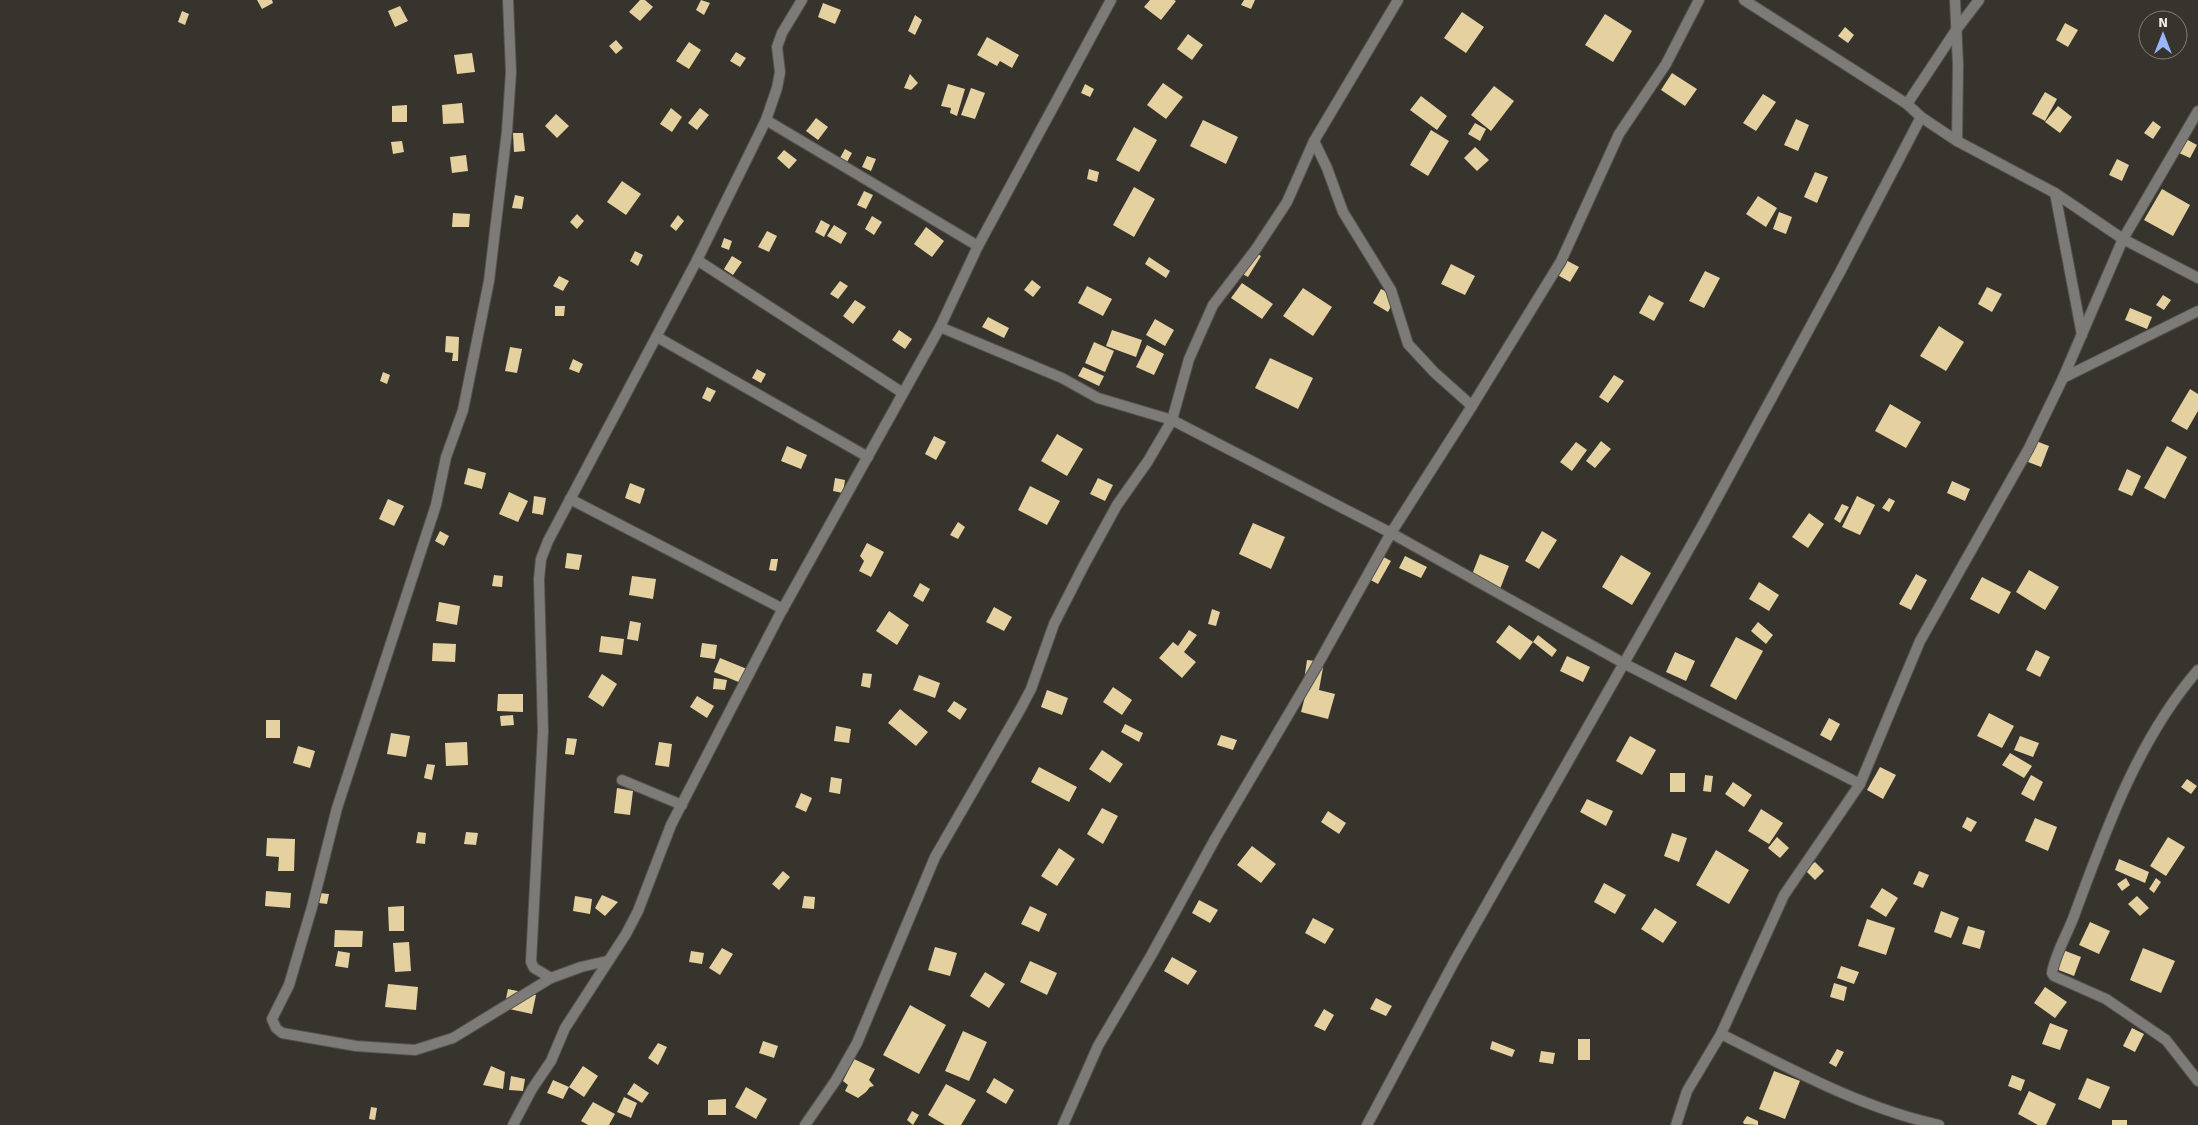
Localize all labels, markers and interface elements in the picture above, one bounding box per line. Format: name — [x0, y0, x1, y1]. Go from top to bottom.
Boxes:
north arrow — [2138, 10, 2188, 60]
text: N — [2158, 14, 2168, 31]

